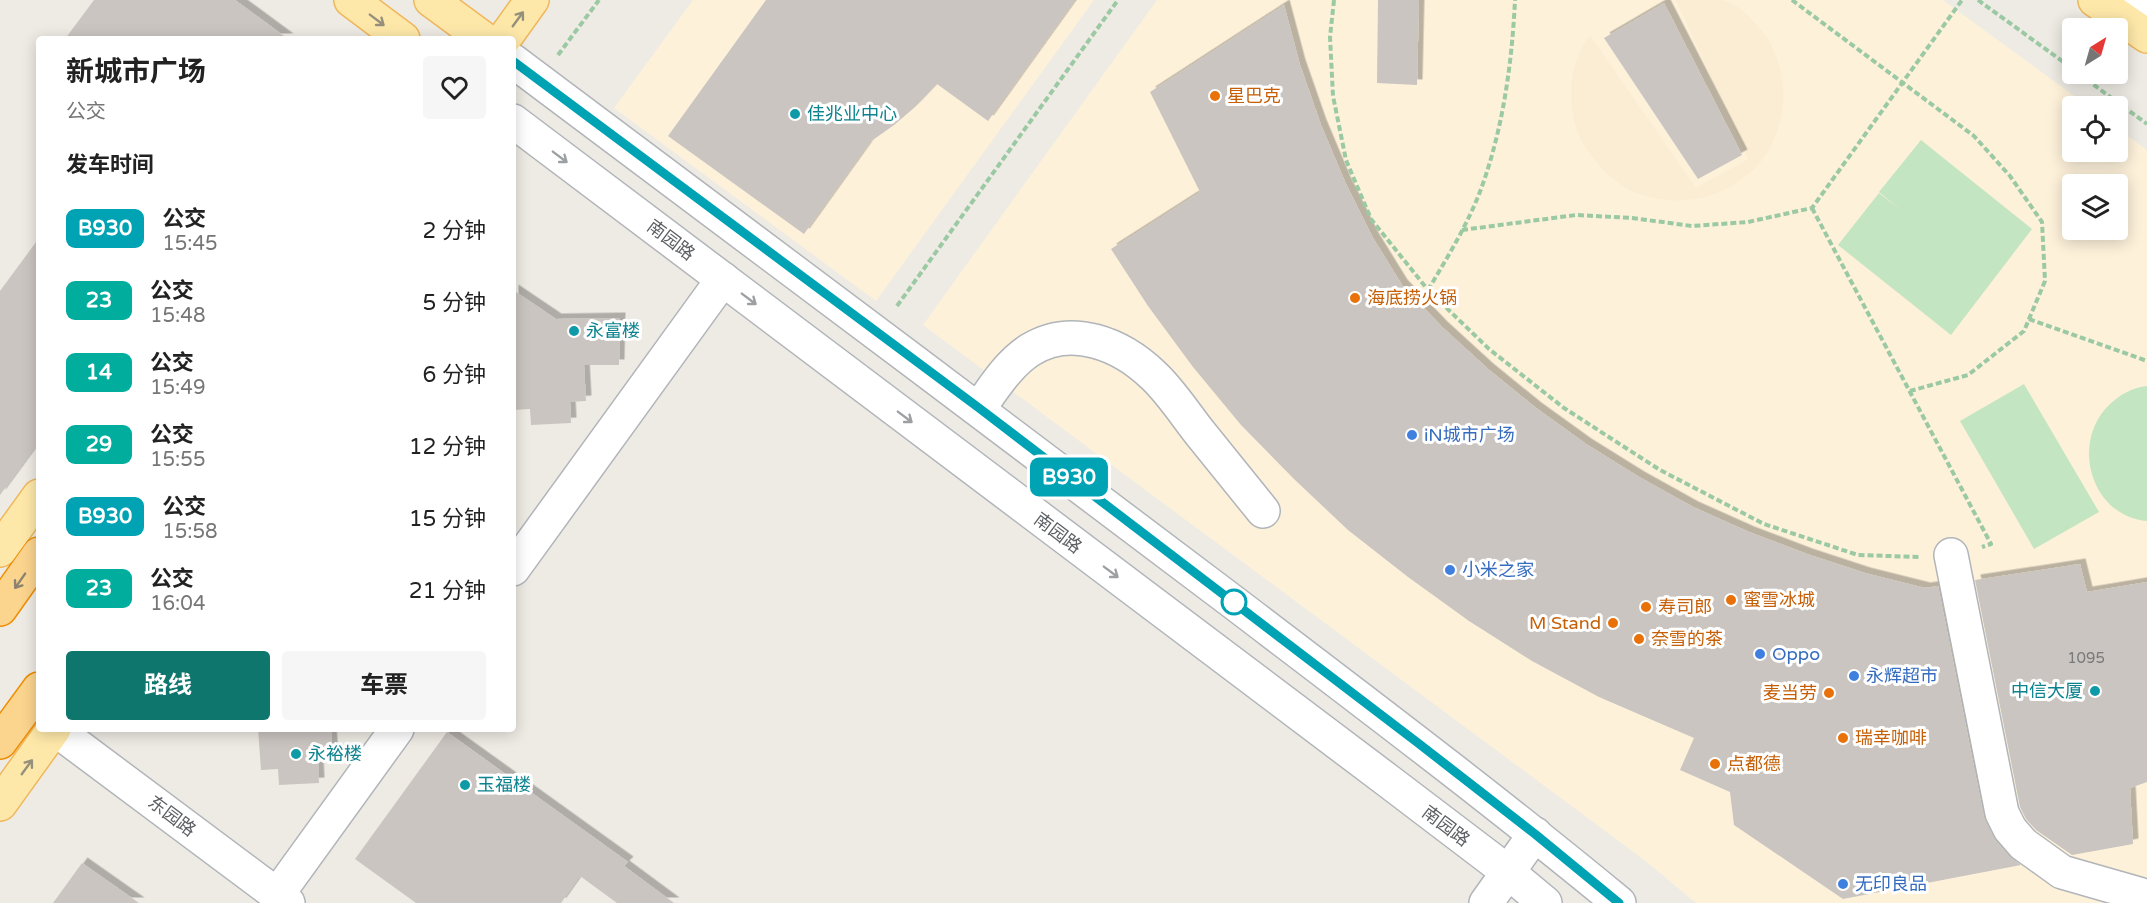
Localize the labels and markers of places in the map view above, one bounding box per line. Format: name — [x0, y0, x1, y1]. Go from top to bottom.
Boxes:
place label: 星巴克 — [1227, 85, 1281, 107]
marker: 星巴克 — [1208, 89, 1222, 103]
place label: 佳兆业中心 — [807, 103, 897, 125]
marker: 佳兆业中心 — [788, 107, 802, 121]
place label: 海底捞火锅 — [1367, 287, 1457, 309]
marker: 海底捞火锅 — [1348, 291, 1362, 305]
place label: 永富楼 — [586, 320, 640, 342]
marker: 永富楼 — [567, 324, 581, 338]
place label: iN城市广场 — [1424, 424, 1515, 446]
marker: iN城市广场 — [1405, 428, 1419, 442]
place label: 小米之家 — [1462, 559, 1534, 581]
marker: 小米之家 — [1443, 563, 1457, 577]
unlabelled marker — [1221, 589, 1247, 615]
place label: 蜜雪冰城 — [1743, 589, 1815, 611]
marker: 蜜雪冰城 — [1724, 593, 1738, 607]
place label: 寿司郎 — [1658, 596, 1712, 618]
marker: 寿司郎 — [1639, 600, 1653, 614]
place label: M Stand — [1529, 612, 1601, 634]
marker: M Stand — [1606, 616, 1620, 630]
place label: 奈雪的茶 — [1651, 628, 1723, 650]
marker: 奈雪的茶 — [1632, 632, 1646, 646]
place label: Oppo — [1772, 643, 1820, 665]
marker: Oppo — [1753, 647, 1767, 661]
place label: 永辉超市 — [1866, 665, 1938, 687]
marker: 永辉超市 — [1847, 669, 1861, 683]
place label: 中信大厦 — [2011, 680, 2083, 702]
place label: 麦当劳 — [1763, 682, 1817, 704]
marker: 中信大厦 — [2088, 684, 2102, 698]
marker: 麦当劳 — [1822, 686, 1836, 700]
place label: 瑞幸咖啡 — [1855, 727, 1927, 749]
marker: 瑞幸咖啡 — [1836, 731, 1850, 745]
place label: 永裕楼 — [308, 743, 362, 765]
marker: 永裕楼 — [289, 747, 303, 761]
place label: 点都德 — [1727, 753, 1781, 775]
marker: 点都德 — [1708, 757, 1722, 771]
place label: 玉福楼 — [477, 774, 531, 796]
marker: 玉福楼 — [458, 778, 472, 792]
place label: 无印良品 — [1855, 873, 1927, 895]
marker: 无印良品 — [1836, 877, 1850, 891]

